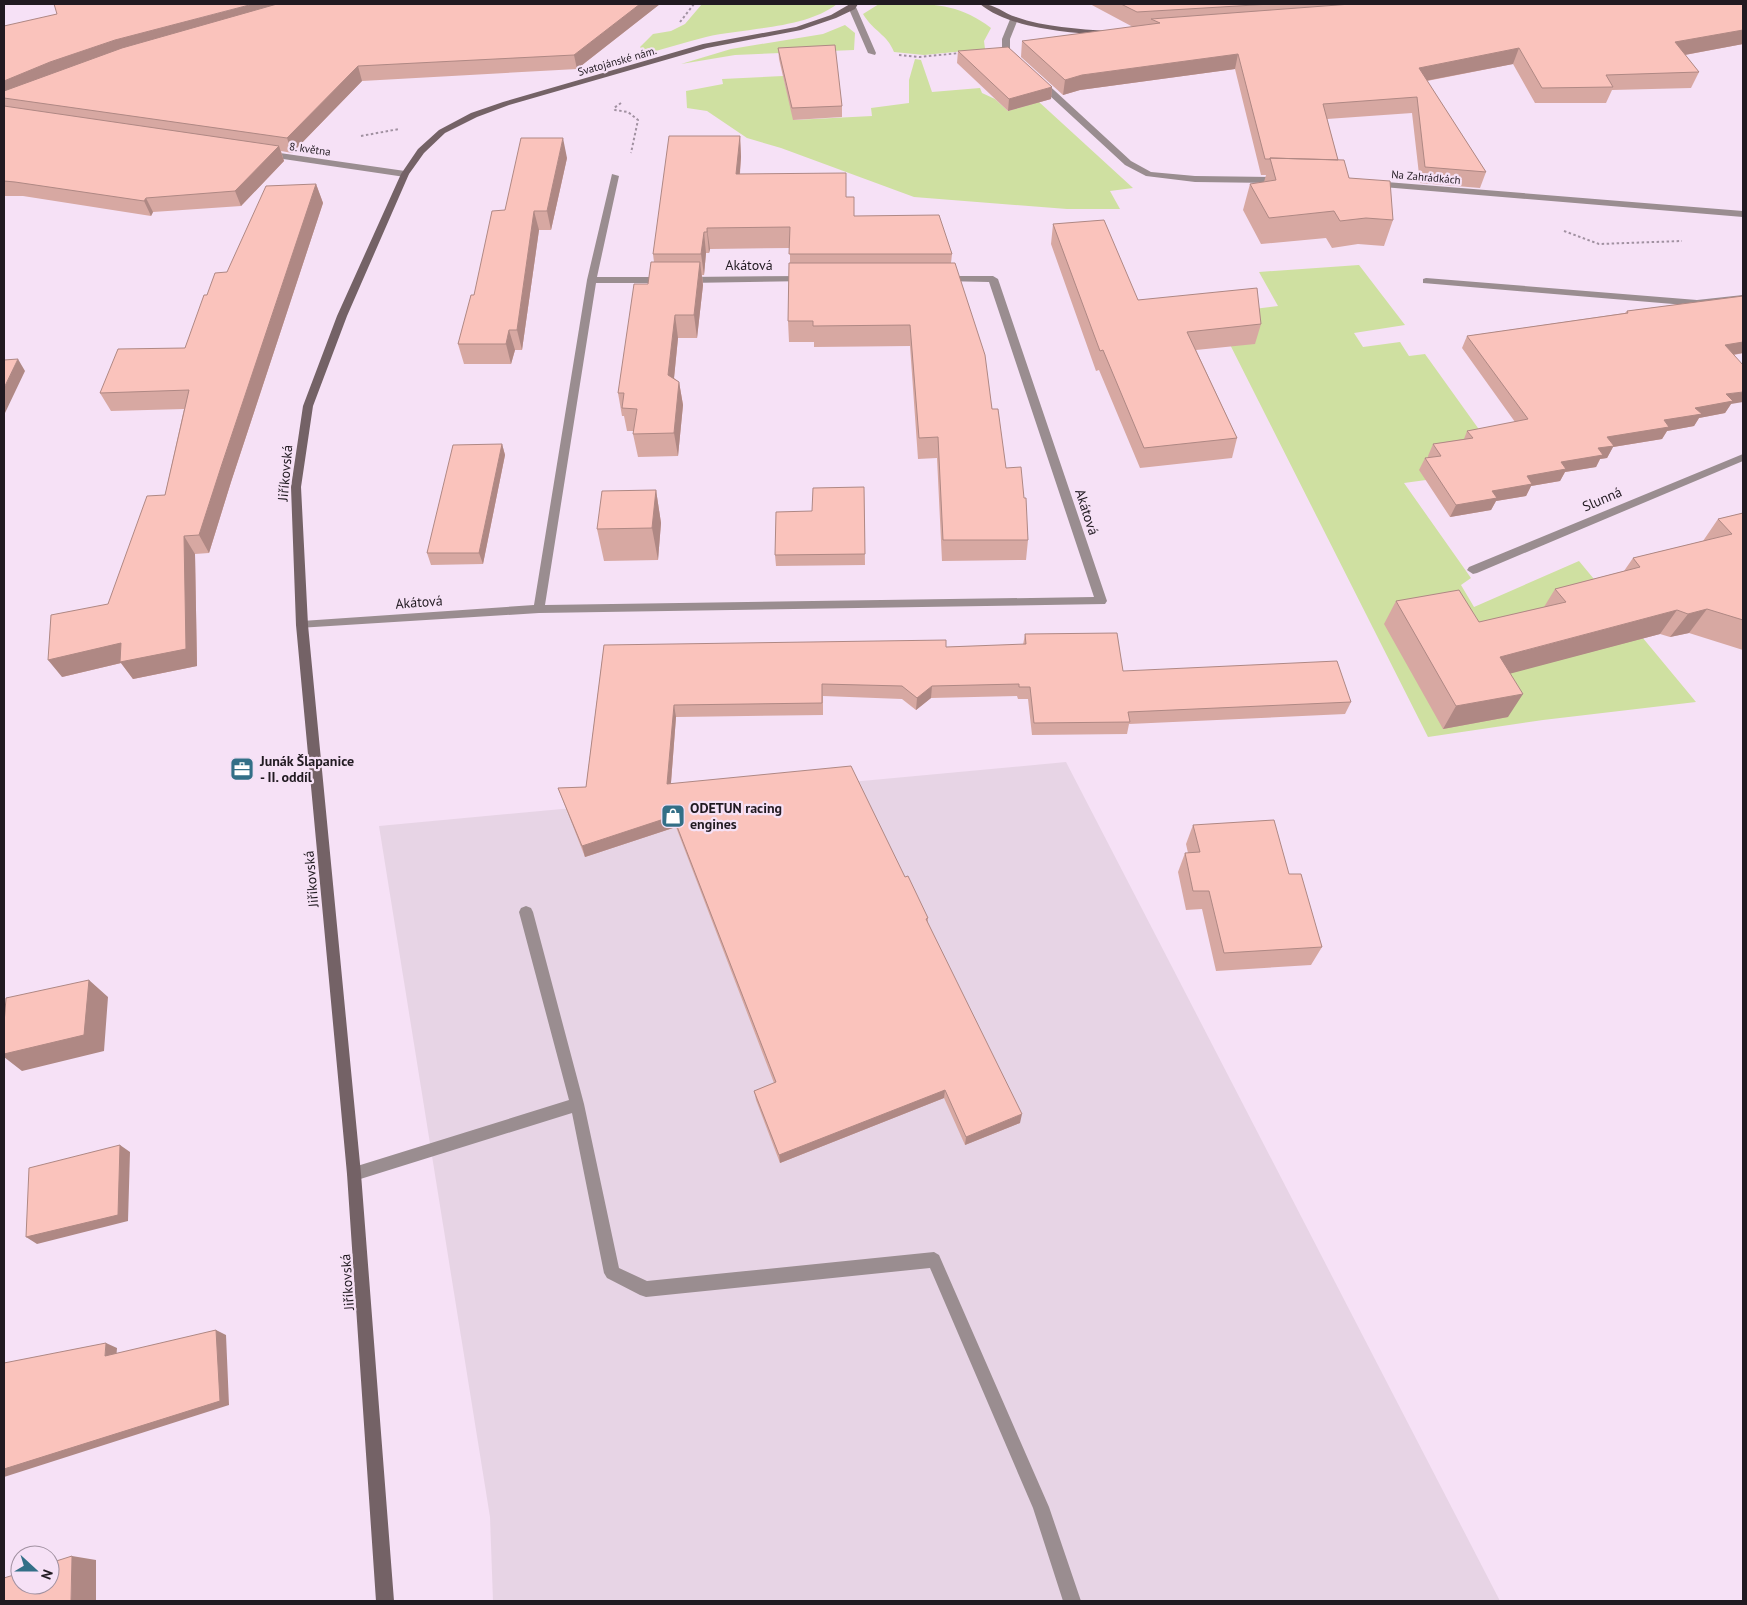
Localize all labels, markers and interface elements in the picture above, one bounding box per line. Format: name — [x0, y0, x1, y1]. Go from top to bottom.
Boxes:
street label: Svatojánské nám. — [576, 43, 658, 79]
street label: 8. května — [288, 139, 332, 159]
street label: Na Zahrádkách — [1391, 167, 1461, 187]
street label: Akátová — [725, 256, 773, 274]
street label: Jiříkovská — [273, 444, 296, 503]
street label: Slunná — [1579, 483, 1625, 515]
street label: Akátová — [1071, 487, 1103, 537]
street label: Akátová — [395, 591, 443, 613]
place label: Junák Šlapanice - II. oddíl — [259, 752, 354, 786]
office icon: Junák Šlapanice - II. oddíl — [229, 756, 255, 782]
place label: ODETUN racing engines — [690, 799, 782, 833]
shop icon: ODETUN racing engines — [660, 803, 686, 829]
street label: Jiříkovská — [300, 850, 323, 909]
street label: Jiříkovská — [336, 1253, 358, 1312]
north arrow — [10, 1545, 60, 1595]
text: N — [37, 1567, 57, 1582]

